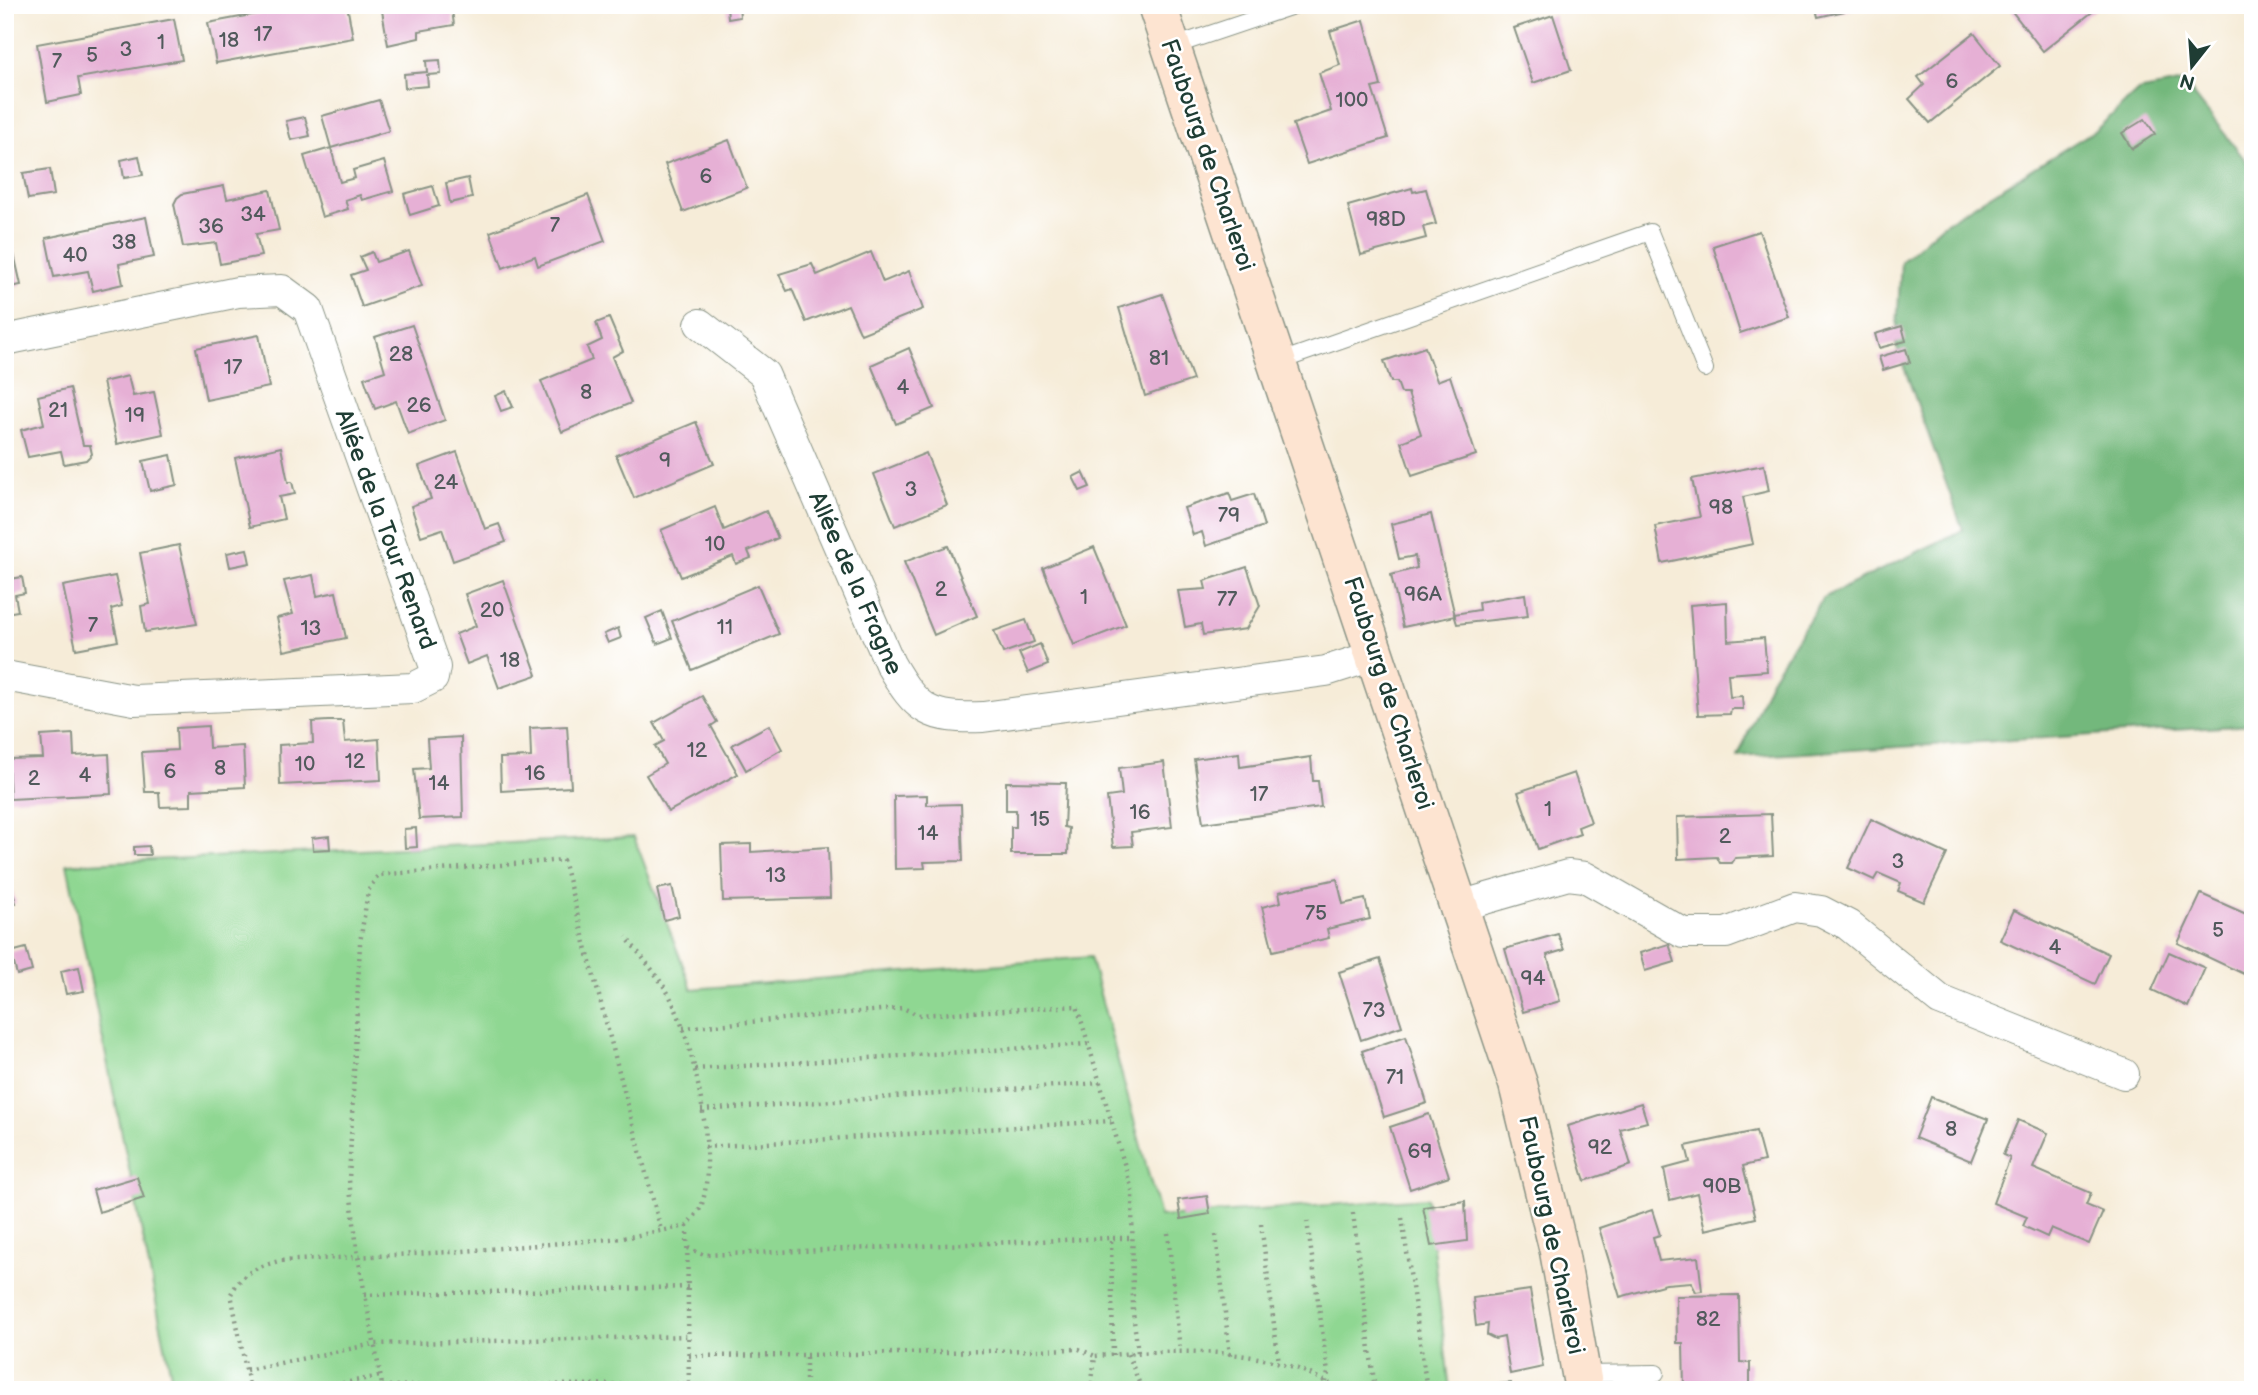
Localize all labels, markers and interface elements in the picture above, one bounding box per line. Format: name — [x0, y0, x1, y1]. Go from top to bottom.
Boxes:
house number: 17 — [254, 22, 273, 47]
house number: 18 — [219, 28, 239, 53]
house number: 1 — [157, 30, 165, 55]
north arrow — [2156, 32, 2226, 102]
street label: Faubourg de Charleroi — [1154, 35, 1261, 275]
house number: 3 — [120, 37, 132, 62]
house number: 5 — [86, 43, 98, 68]
house number: 7 — [52, 49, 63, 74]
text: N — [2177, 68, 2198, 94]
house number: 6 — [1946, 69, 1959, 94]
house number: 100 — [1336, 88, 1368, 113]
house number: 6 — [700, 164, 713, 189]
house number: 34 — [240, 202, 266, 227]
house number: 98D — [1366, 207, 1406, 232]
house number: 7 — [550, 213, 561, 238]
house number: 36 — [198, 214, 224, 239]
house number: 38 — [111, 230, 137, 255]
house number: 40 — [62, 243, 88, 268]
house number: 28 — [389, 342, 413, 367]
house number: 81 — [1149, 346, 1169, 371]
house number: 17 — [224, 355, 243, 380]
house number: 4 — [897, 375, 910, 400]
house number: 8 — [580, 380, 592, 405]
house number: 26 — [406, 393, 432, 418]
house number: 21 — [48, 398, 68, 423]
house number: 19 — [125, 403, 145, 428]
street label: Allée de la Tour Renard — [329, 405, 443, 653]
house number: 9 — [659, 448, 671, 473]
house number: 24 — [434, 470, 459, 495]
house number: 3 — [905, 477, 917, 502]
street label: Allée de la Fragne — [802, 487, 909, 679]
house number: 98 — [1709, 495, 1733, 520]
house number: 79 — [1218, 503, 1240, 528]
house number: 10 — [705, 532, 725, 557]
street label: Faubourg de Charleroi — [1337, 573, 1440, 813]
house number: 2 — [935, 577, 948, 602]
house number: 96A — [1404, 582, 1442, 607]
house number: 1 — [1080, 585, 1088, 610]
house number: 77 — [1217, 587, 1238, 612]
house number: 20 — [480, 598, 504, 623]
house number: 7 — [88, 613, 99, 638]
house number: 11 — [717, 615, 733, 640]
house number: 13 — [300, 616, 322, 641]
house number: 18 — [500, 648, 520, 673]
house number: 12 — [687, 738, 708, 763]
house number: 12 — [345, 749, 366, 774]
house number: 10 — [295, 752, 315, 777]
house number: 8 — [214, 756, 226, 781]
house number: 6 — [164, 759, 177, 784]
house number: 16 — [525, 761, 546, 786]
house number: 4 — [79, 763, 92, 788]
house number: 2 — [28, 766, 41, 791]
house number: 14 — [429, 771, 450, 796]
house number: 17 — [1250, 782, 1269, 807]
house number: 1 — [1544, 797, 1552, 822]
house number: 16 — [1130, 800, 1151, 825]
house number: 15 — [1030, 807, 1050, 832]
house number: 14 — [918, 821, 939, 846]
house number: 2 — [1719, 824, 1732, 849]
house number: 3 — [1892, 849, 1904, 874]
house number: 13 — [765, 863, 787, 888]
house number: 75 — [1305, 901, 1327, 926]
house number: 5 — [2212, 918, 2224, 943]
house number: 4 — [2049, 935, 2062, 960]
house number: 94 — [1521, 966, 1546, 991]
house number: 73 — [1362, 998, 1386, 1023]
house number: 71 — [1386, 1065, 1404, 1090]
street label: Faubourg de Charleroi — [1512, 1113, 1591, 1357]
house number: 8 — [1945, 1117, 1957, 1142]
house number: 92 — [1588, 1135, 1613, 1160]
house number: 69 — [1408, 1139, 1432, 1164]
house number: 90B — [1703, 1174, 1741, 1199]
house number: 82 — [1696, 1307, 1721, 1332]

